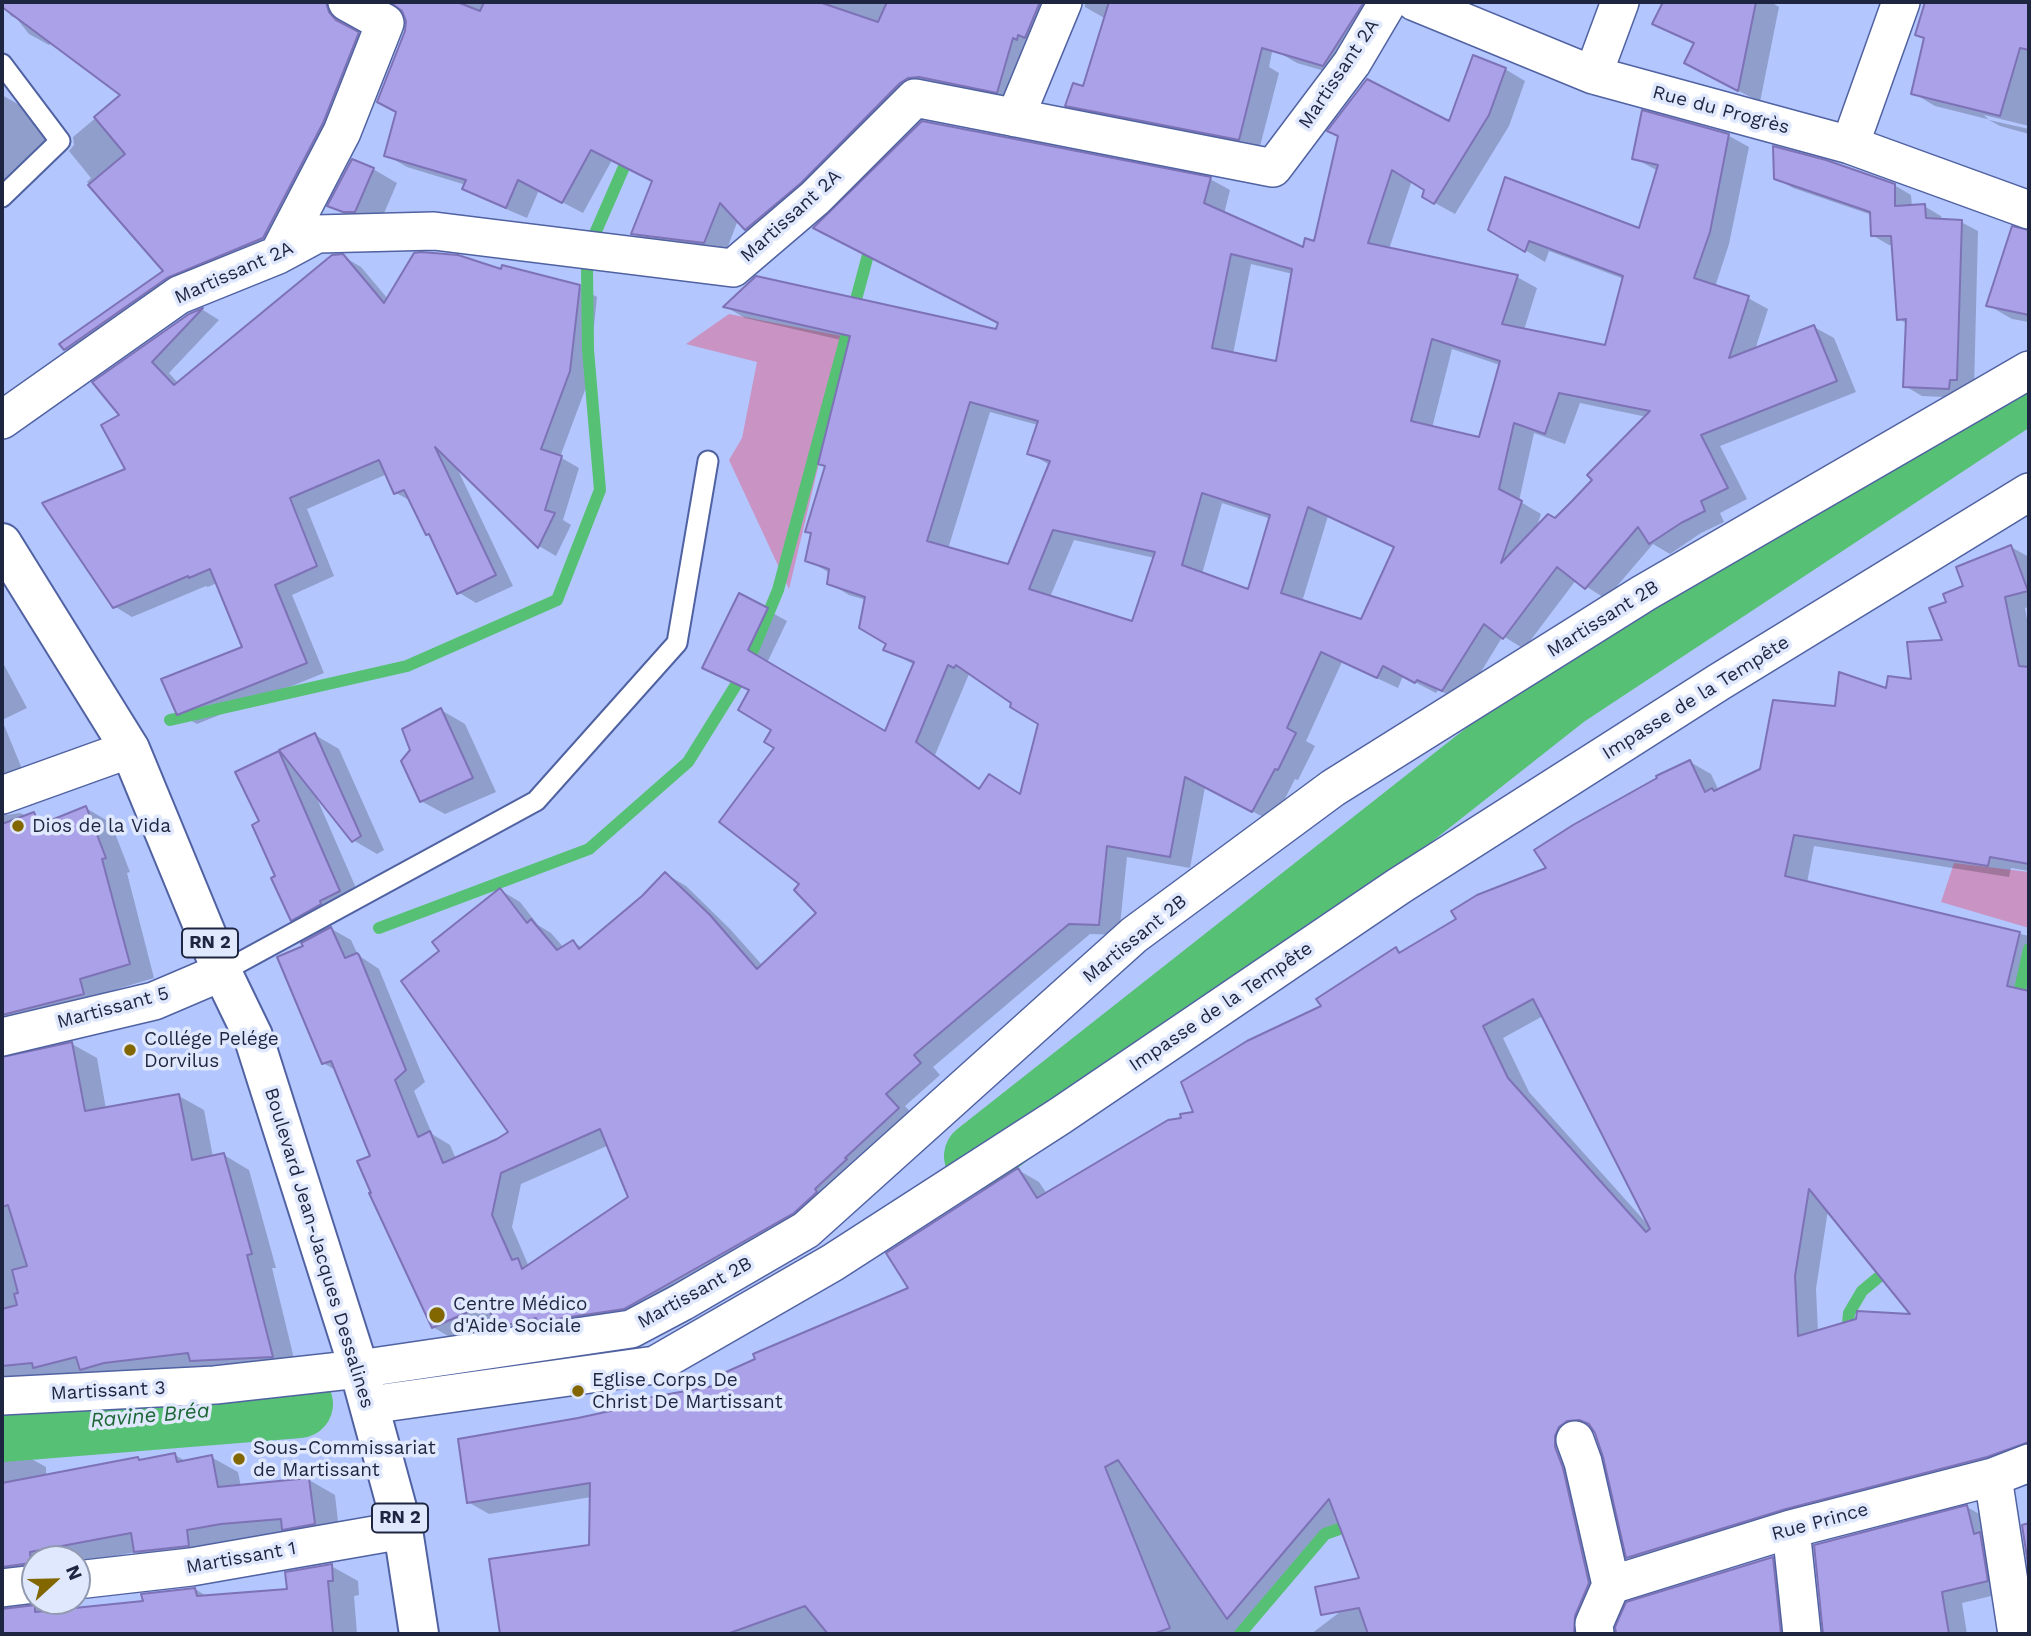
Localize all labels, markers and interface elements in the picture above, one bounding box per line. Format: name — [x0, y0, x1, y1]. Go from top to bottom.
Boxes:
street label: Martissant 2A — [1294, 15, 1384, 133]
street label: Rue du Progrès — [1650, 81, 1792, 139]
street label: Martissant 2A — [736, 165, 846, 267]
street label: Martissant 2A — [171, 237, 297, 309]
street label: Martissant 2B — [1543, 576, 1663, 662]
street label: Impasse de la Tempête — [1598, 631, 1794, 765]
place label: Dios de la Vida — [32, 815, 171, 837]
marker: Dios de la Vida — [10, 818, 26, 834]
street label: Martissant 2B — [1078, 890, 1192, 988]
road number: RN 2 — [182, 928, 238, 958]
street label: Impasse de la Tempête — [1125, 937, 1317, 1077]
street label: Martissant 5 — [55, 982, 171, 1034]
place label: Collége Pelége Dorvilus — [144, 1028, 279, 1072]
marker: Collége Pelége Dorvilus — [122, 1042, 138, 1058]
street label: Boulevard Jean-Jacques Dessalines — [259, 1085, 379, 1411]
street label: Martissant 2B — [634, 1252, 756, 1334]
place label: Centre Médico d'Aide Sociale — [453, 1293, 588, 1337]
marker: Centre Médico d'Aide Sociale — [427, 1305, 447, 1325]
place label: Eglise Corps De Christ De Martissant — [592, 1369, 783, 1413]
street label: Martissant 3 — [50, 1377, 166, 1405]
marker: Eglise Corps De Christ De Martissant — [570, 1383, 586, 1399]
water label: Ravine Bréa — [89, 1398, 211, 1434]
place label: Sous-Commissariat de Martissant — [253, 1437, 436, 1481]
marker: Sous-Commissariat de Martissant — [231, 1451, 247, 1467]
street label: Rue Prince — [1769, 1498, 1871, 1546]
road number: RN 2 — [372, 1504, 428, 1532]
street label: Martissant 1 — [184, 1537, 298, 1579]
north arrow — [21, 1545, 91, 1615]
text: N — [61, 1562, 87, 1584]

